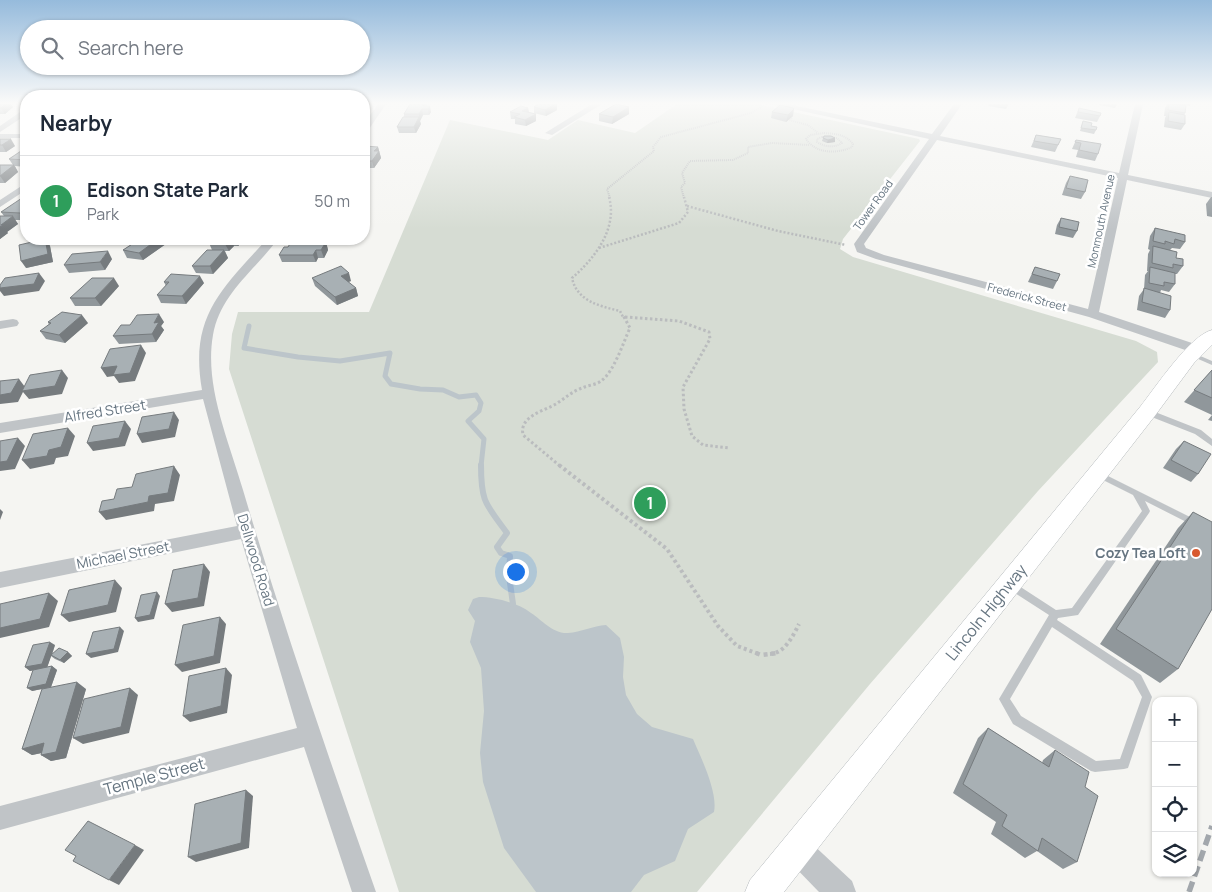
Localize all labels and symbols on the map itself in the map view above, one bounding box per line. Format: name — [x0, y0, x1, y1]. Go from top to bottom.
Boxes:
street label: Monmouth Avenue — [1083, 172, 1118, 269]
street label: Tower Road — [849, 176, 896, 233]
street label: Frederick Street — [986, 279, 1068, 314]
street label: Alfred Street — [63, 395, 147, 426]
pin: 1 — [634, 484, 666, 522]
street label: Dellwood Road — [233, 511, 280, 608]
street label: Michael Street — [75, 536, 171, 573]
place label: Cozy Tea Loft — [1095, 543, 1186, 562]
marker: Cozy Tea Loft — [1190, 547, 1202, 559]
your location — [503, 559, 529, 585]
street label: Lincoln Highway — [940, 559, 1032, 665]
street label: Temple Street — [101, 752, 207, 800]

